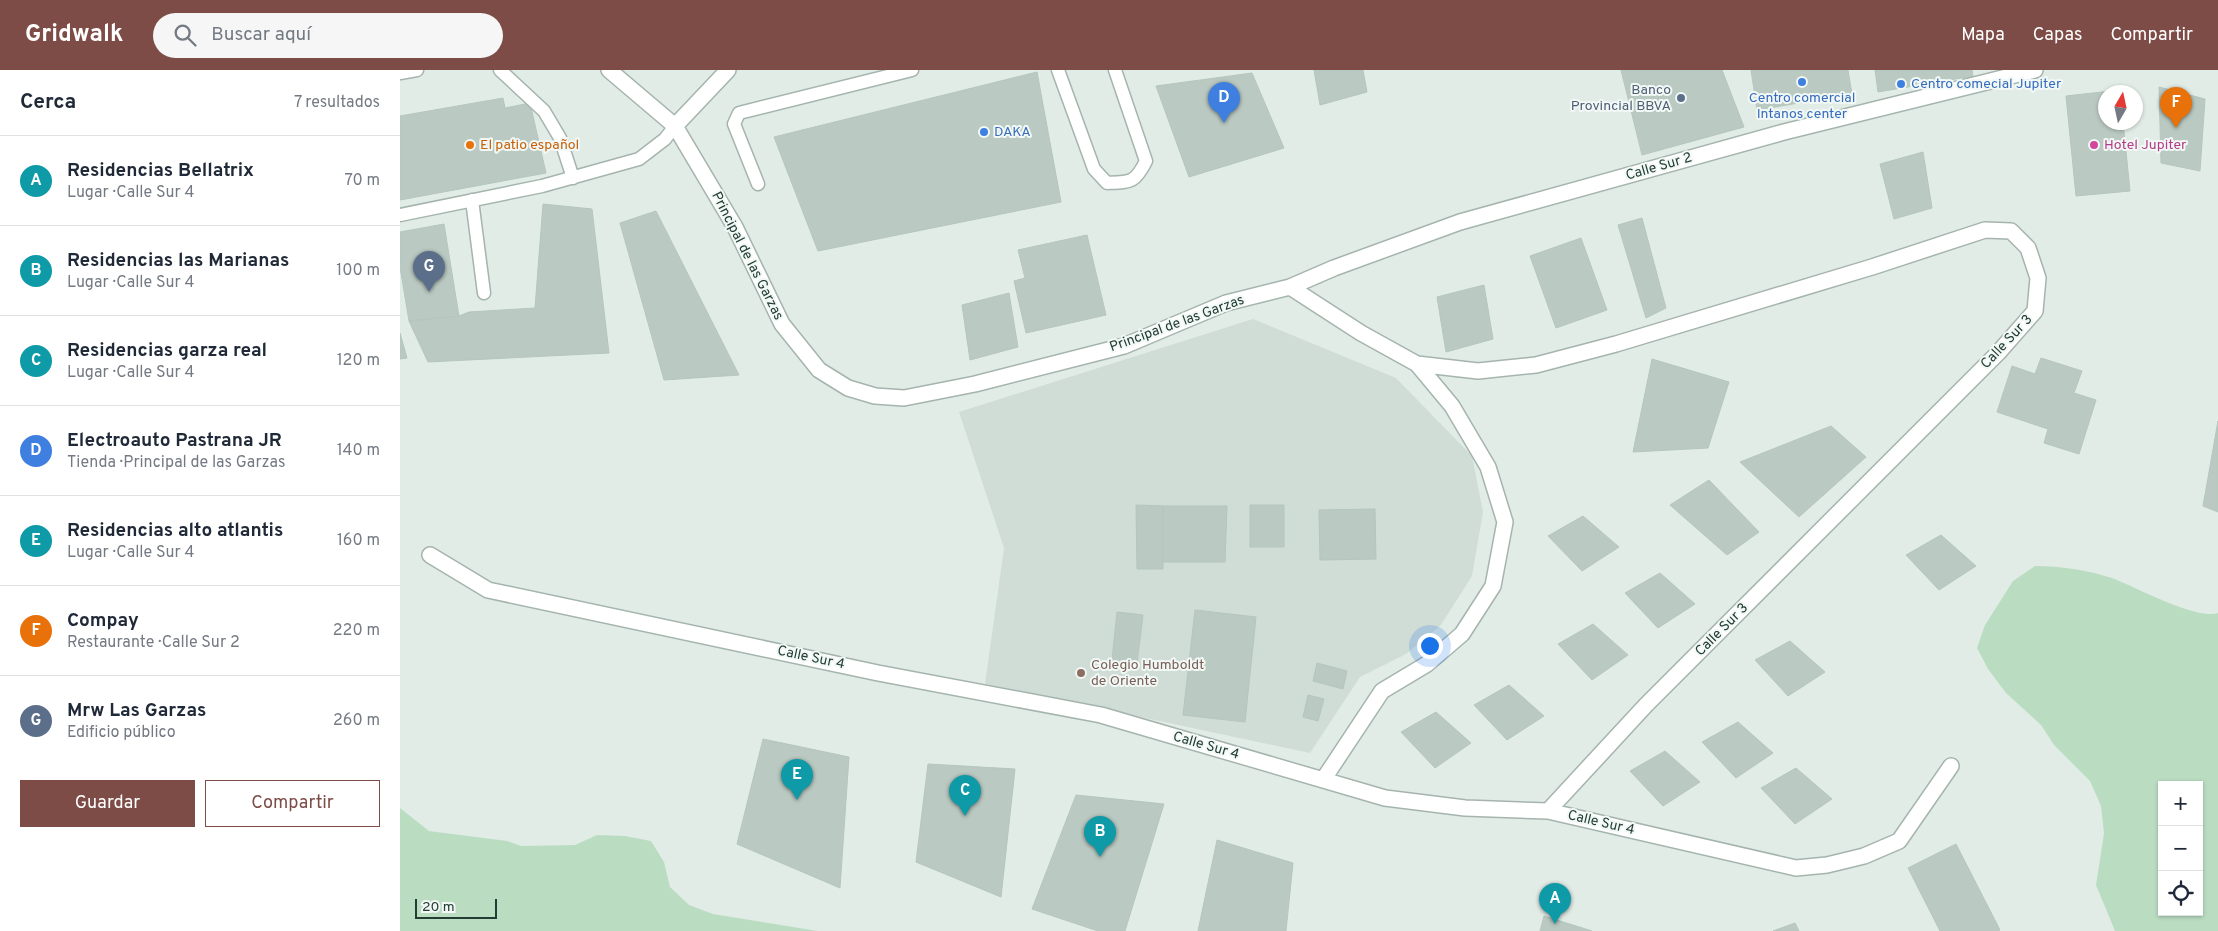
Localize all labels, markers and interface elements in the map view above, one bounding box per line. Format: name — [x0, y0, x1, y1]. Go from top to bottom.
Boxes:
search box — [153, 13, 503, 58]
text: Gridwalk — [25, 20, 123, 50]
icon: search — [171, 21, 199, 49]
text: Buscar aquí — [211, 23, 311, 47]
text: Mapa — [1961, 24, 2005, 47]
text: Capas — [2033, 24, 2082, 47]
text: Compartir — [2110, 24, 2193, 47]
marker: Centro comercial Intanos center — [1796, 76, 1808, 88]
place label: Centro comecial Jupiter — [1911, 76, 2062, 93]
marker: Centro comecial Jupiter — [1895, 78, 1907, 90]
pin: D — [1208, 82, 1240, 123]
place label: Banco Provincial BBVA — [1571, 82, 1671, 115]
north arrow — [2098, 85, 2143, 130]
pin: F — [2160, 87, 2192, 128]
text: Cerca — [20, 89, 76, 116]
place label: Centro comercial Intanos center — [1749, 90, 1855, 123]
marker: Banco Provincial BBVA — [1675, 92, 1687, 104]
text: 7 resultados — [294, 93, 380, 113]
place label: DAKA — [994, 124, 1031, 141]
marker: DAKA — [978, 126, 990, 138]
place label: El patio español — [480, 137, 579, 154]
place label: Hotel Jupiter — [2104, 137, 2187, 154]
marker: El patio español — [464, 139, 476, 151]
marker: Hotel Jupiter — [2088, 139, 2100, 151]
street label: Calle Sur 2 — [1624, 149, 1694, 185]
text: Residencias Bellatrix — [67, 159, 254, 183]
text: A — [30, 171, 42, 191]
text: 70 m — [345, 171, 380, 191]
text: Lugar · Calle Sur 4 — [67, 183, 195, 203]
street label: Principal de las Garzas — [707, 189, 787, 323]
text: Residencias las Marianas — [67, 249, 289, 273]
pin: G — [413, 251, 445, 292]
text: B — [30, 261, 42, 281]
text: 100 m — [336, 261, 380, 281]
text: Lugar · Calle Sur 4 — [67, 273, 195, 293]
street label: Principal de las Garzas — [1107, 292, 1247, 356]
street label: Calle Sur 3 — [1978, 311, 2036, 373]
text: Residencias garza real — [67, 339, 267, 363]
text: C — [31, 351, 41, 371]
text: 120 m — [337, 351, 380, 371]
text: Lugar · Calle Sur 4 — [67, 363, 195, 383]
text: Electroauto Pastrana JR — [67, 429, 282, 453]
text: D — [30, 441, 42, 461]
text: 140 m — [337, 441, 380, 461]
text: Tienda · Principal de las Garzas — [67, 453, 286, 473]
text: Residencias alto atlantis — [67, 519, 283, 543]
text: E — [31, 531, 41, 551]
text: 160 m — [337, 531, 380, 551]
text: Lugar · Calle Sur 4 — [67, 543, 195, 563]
street label: Calle Sur 3 — [1692, 600, 1752, 660]
text: Compay — [67, 609, 139, 633]
text: F — [31, 621, 41, 641]
text: 220 m — [333, 621, 380, 641]
text: Restaurante · Calle Sur 2 — [67, 633, 240, 653]
your location — [1417, 633, 1443, 659]
street label: Calle Sur 4 — [776, 643, 846, 673]
place label: Colegio Humboldt de Oriente — [1091, 657, 1204, 690]
marker: Colegio Humboldt de Oriente — [1075, 667, 1087, 679]
text: Mrw Las Garzas — [67, 699, 206, 723]
text: G — [31, 711, 41, 731]
text: 260 m — [333, 711, 380, 731]
text: Edificio público — [67, 723, 176, 743]
street label: Calle Sur 4 — [1171, 728, 1241, 764]
pin: E — [781, 759, 813, 800]
pin: C — [949, 775, 981, 816]
button: Guardar — [20, 780, 195, 827]
button: Compartir — [205, 780, 380, 827]
map controls — [2158, 781, 2203, 916]
button: + — [2158, 781, 2203, 826]
street label: Calle Sur 4 — [1566, 807, 1636, 839]
pin: B — [1084, 816, 1116, 857]
button: − — [2158, 826, 2203, 871]
button: locate — [2158, 871, 2203, 916]
pin: A — [1539, 883, 1571, 924]
scale bar — [415, 896, 498, 919]
text: 20 m — [422, 899, 455, 916]

